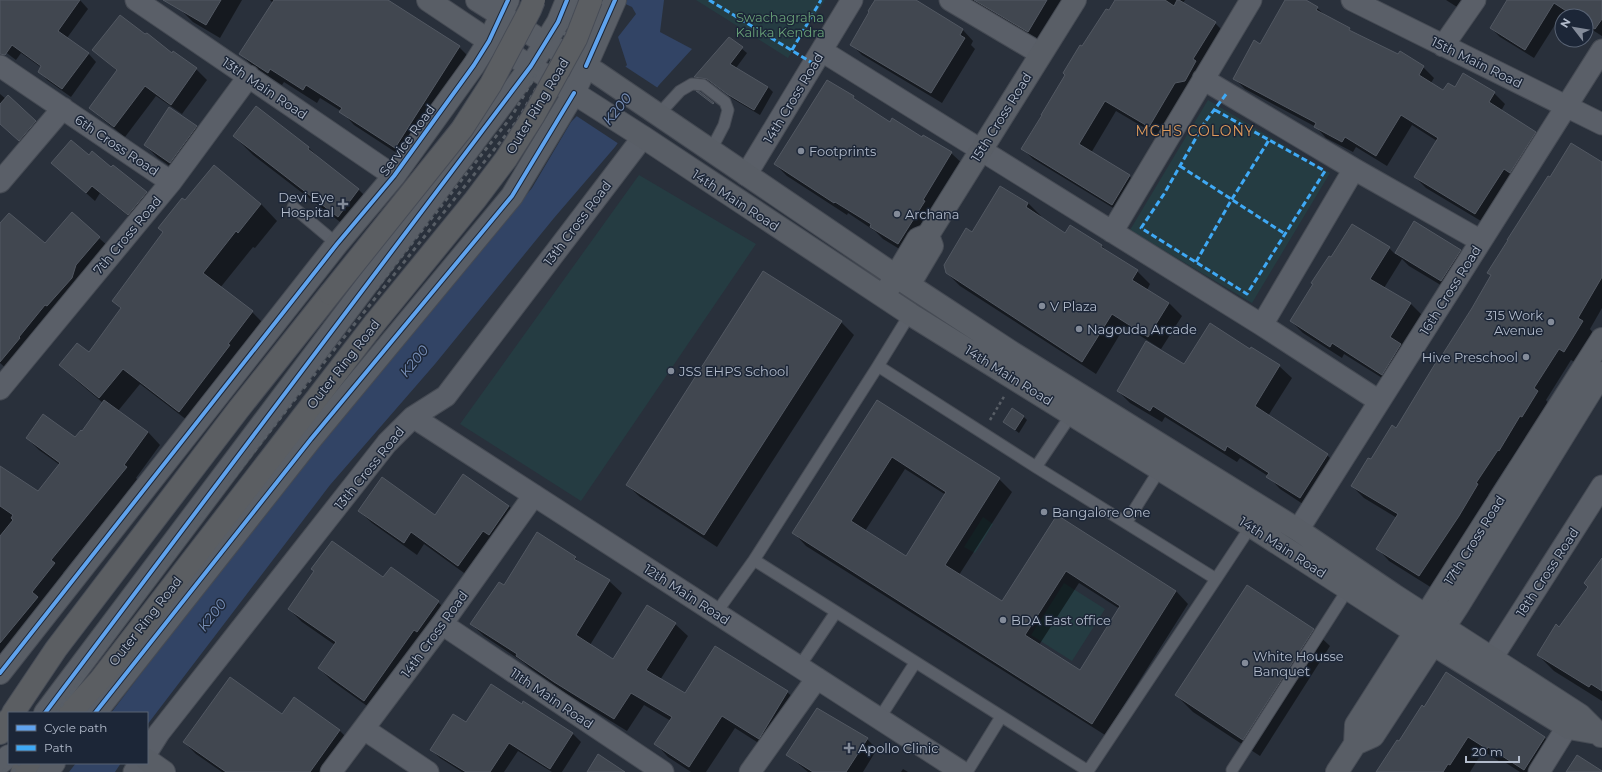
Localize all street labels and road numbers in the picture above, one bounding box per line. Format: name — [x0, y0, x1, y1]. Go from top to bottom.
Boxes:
street label: 15th Main Road — [1429, 33, 1525, 91]
street label: 14th Cross Road — [760, 50, 826, 146]
street label: 13th Main Road — [219, 54, 311, 122]
street label: Outer Ring Road — [502, 55, 572, 157]
street label: 15th Cross Road — [967, 69, 1035, 165]
street label: Service Road — [376, 101, 438, 179]
street label: 6th Cross Road — [72, 111, 162, 179]
street label: 14th Main Road — [689, 166, 783, 234]
street label: 13th Cross Road — [540, 177, 614, 269]
street label: 7th Cross Road — [90, 193, 164, 277]
street label: 16th Cross Road — [1416, 242, 1484, 338]
street label: Outer Ring Road — [303, 316, 383, 412]
street label: 14th Main Road — [962, 342, 1056, 408]
street label: 13th Cross Road — [331, 423, 407, 513]
street label: 17th Cross Road — [1440, 492, 1508, 588]
street label: 14th Main Road — [1236, 513, 1330, 581]
street label: 18th Cross Road — [1512, 524, 1582, 620]
street label: 12th Main Road — [641, 560, 733, 628]
street label: Outer Ring Road — [105, 573, 185, 669]
street label: 14th Cross Road — [397, 588, 471, 680]
street label: 11th Main Road — [507, 664, 597, 732]

